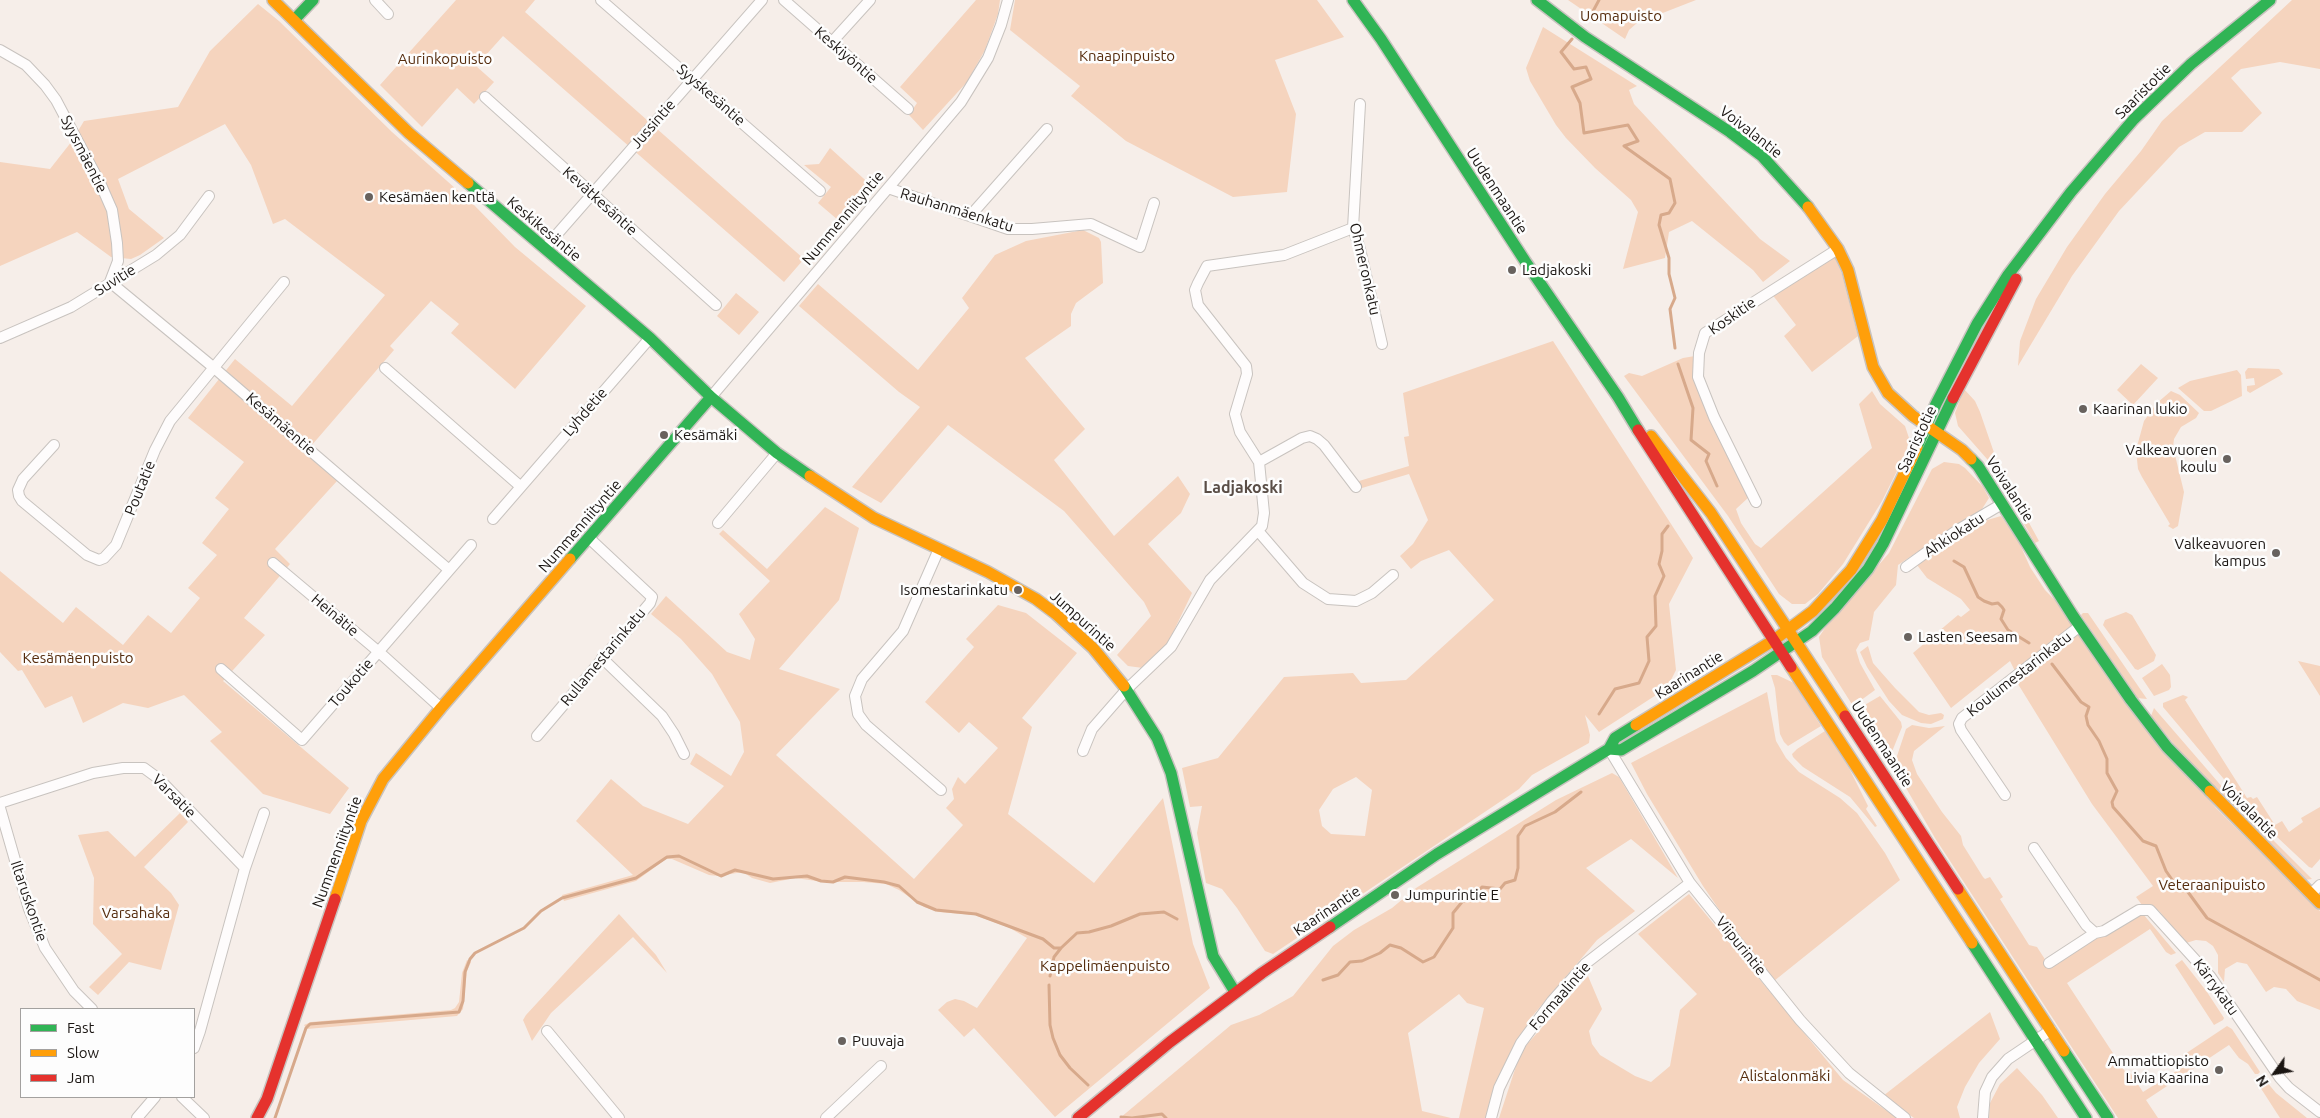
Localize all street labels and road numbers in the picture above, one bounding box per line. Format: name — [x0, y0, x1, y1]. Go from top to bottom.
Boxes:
street label: Keskiyöntie — [811, 23, 881, 87]
street label: Saaristotie — [2111, 59, 2175, 123]
street label: Syyskesäntie — [673, 60, 749, 130]
street label: Jussintie — [627, 96, 679, 152]
street label: Voivalantie — [1716, 102, 1786, 162]
street label: Syysmäentie — [57, 112, 111, 196]
street label: Uudenmaantie — [1462, 145, 1532, 237]
street label: Kevätkesäntie — [559, 163, 641, 239]
street label: Nummenniityntie — [798, 167, 888, 269]
street label: Rauhanmäenkatu — [898, 184, 1016, 236]
street label: Keskikesäntie — [503, 193, 585, 265]
street label: Ohmeronkatu — [1346, 221, 1384, 317]
street label: Suvitie — [91, 260, 139, 300]
street label: Koskitie — [1705, 293, 1759, 339]
street label: Lyhdetie — [559, 384, 611, 440]
street label: Kesämäentie — [242, 389, 320, 459]
street label: Saaristotie — [1894, 403, 1940, 475]
street label: Voivalantie — [1982, 453, 2038, 525]
street label: Poutatie — [121, 458, 159, 518]
street label: Nummenniityntie — [535, 476, 625, 576]
street label: Ahkiokatu — [1921, 509, 1987, 561]
street label: Jumpurintie — [1047, 587, 1119, 655]
street label: Heinätie — [308, 590, 362, 640]
street label: Rullamestarinkatu — [557, 604, 649, 710]
street label: Koulumestarinkatu — [1963, 628, 2075, 720]
street label: Kaarinantie — [1652, 647, 1726, 703]
street label: Toukotie — [325, 655, 377, 711]
street label: Uudenmaantie — [1847, 698, 1917, 790]
street label: Varsatie — [148, 770, 200, 822]
street label: Voivalantie — [2216, 777, 2282, 843]
street label: Nummenniityntie — [308, 794, 366, 910]
street label: Iltaruskontie — [7, 858, 51, 944]
street label: Kaarinantie — [1290, 882, 1364, 940]
street label: Viipurintie — [1712, 913, 1770, 979]
street label: Kärrykatu — [2189, 955, 2243, 1019]
street label: Formaalintie — [1525, 958, 1595, 1034]

